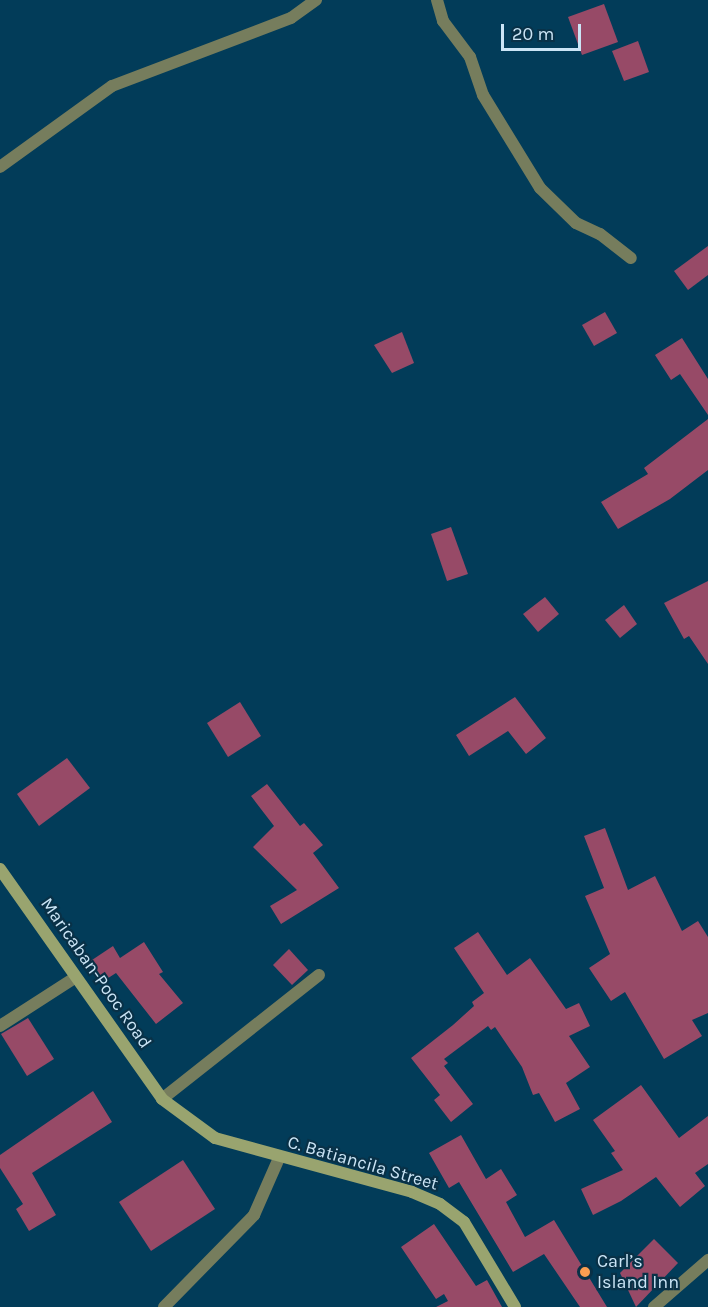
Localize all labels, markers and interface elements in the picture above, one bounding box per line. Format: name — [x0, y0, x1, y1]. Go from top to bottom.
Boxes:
scale bar — [504, 12, 584, 50]
text: 20 m — [512, 23, 554, 45]
street label: Maricaban-Pooc Road — [36, 894, 156, 1052]
street label: C. Batiancila Street — [285, 1131, 441, 1195]
place label: Carl’s Island Inn — [597, 1251, 679, 1294]
marker: Carl’s Island Inn — [578, 1265, 592, 1279]

